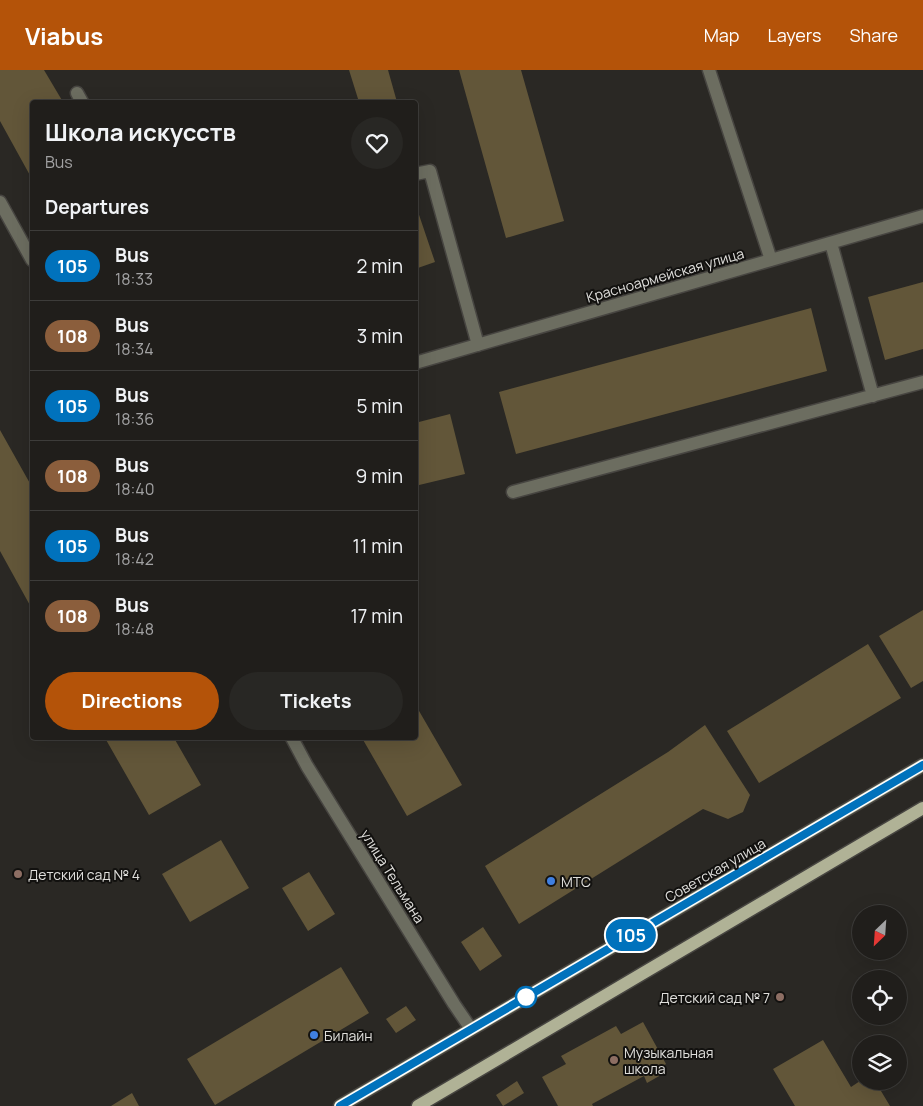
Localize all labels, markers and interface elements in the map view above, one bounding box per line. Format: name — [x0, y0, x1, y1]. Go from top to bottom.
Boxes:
text: Viabus — [25, 19, 103, 52]
text: Map — [704, 23, 739, 47]
text: Layers — [767, 23, 821, 47]
text: Share — [849, 23, 898, 47]
text: Школа искусств — [45, 115, 236, 148]
button: heart — [351, 117, 403, 169]
text: Bus — [45, 151, 73, 173]
text: Departures — [45, 194, 149, 220]
text: Bus — [115, 242, 149, 268]
street label: Красноармейская улица — [584, 243, 746, 307]
text: 2 min — [357, 253, 403, 279]
text: 105 — [57, 254, 88, 278]
text: 18:33 — [115, 268, 153, 290]
text: Bus — [115, 312, 149, 338]
text: 3 min — [357, 323, 403, 349]
text: 108 — [57, 324, 88, 348]
text: 18:34 — [115, 338, 154, 360]
text: Bus — [115, 382, 149, 408]
text: 5 min — [356, 393, 403, 419]
text: 105 — [57, 394, 88, 418]
text: 18:36 — [115, 408, 154, 430]
text: Bus — [115, 452, 149, 478]
text: 9 min — [356, 463, 403, 489]
text: 108 — [57, 464, 88, 488]
text: 18:40 — [115, 478, 155, 500]
text: Bus — [115, 522, 149, 548]
text: 11 min — [353, 533, 403, 559]
text: 105 — [57, 534, 88, 558]
text: 18:42 — [115, 548, 154, 570]
text: Bus — [115, 592, 149, 618]
text: 17 min — [350, 603, 403, 629]
text: 108 — [57, 604, 88, 628]
text: 18:48 — [115, 618, 154, 640]
button: Directions — [45, 672, 219, 730]
button: Tickets — [229, 672, 403, 730]
street label: улица Тельмана — [357, 826, 429, 926]
street label: Советская улица — [661, 833, 769, 907]
place label: Детский сад № 4 — [28, 865, 140, 884]
marker: Детский сад № 4 — [12, 868, 24, 880]
place label: МТС — [561, 872, 591, 891]
marker: МТС — [545, 875, 557, 887]
north arrow — [852, 905, 908, 960]
map controls — [852, 905, 907, 1090]
line badge: 105 — [602, 919, 660, 951]
text: 105 — [616, 923, 646, 947]
button: locate — [852, 970, 907, 1025]
unlabelled marker — [515, 986, 537, 1008]
place label: Детский сад № 7 — [659, 988, 770, 1007]
marker: Детский сад № 7 — [774, 991, 786, 1003]
place label: Билайн — [324, 1026, 373, 1045]
marker: Билайн — [308, 1029, 320, 1041]
button: layers — [852, 1035, 907, 1090]
place label: Музыкальная школа — [624, 1043, 713, 1078]
marker: Музыкальная школа — [608, 1054, 620, 1066]

